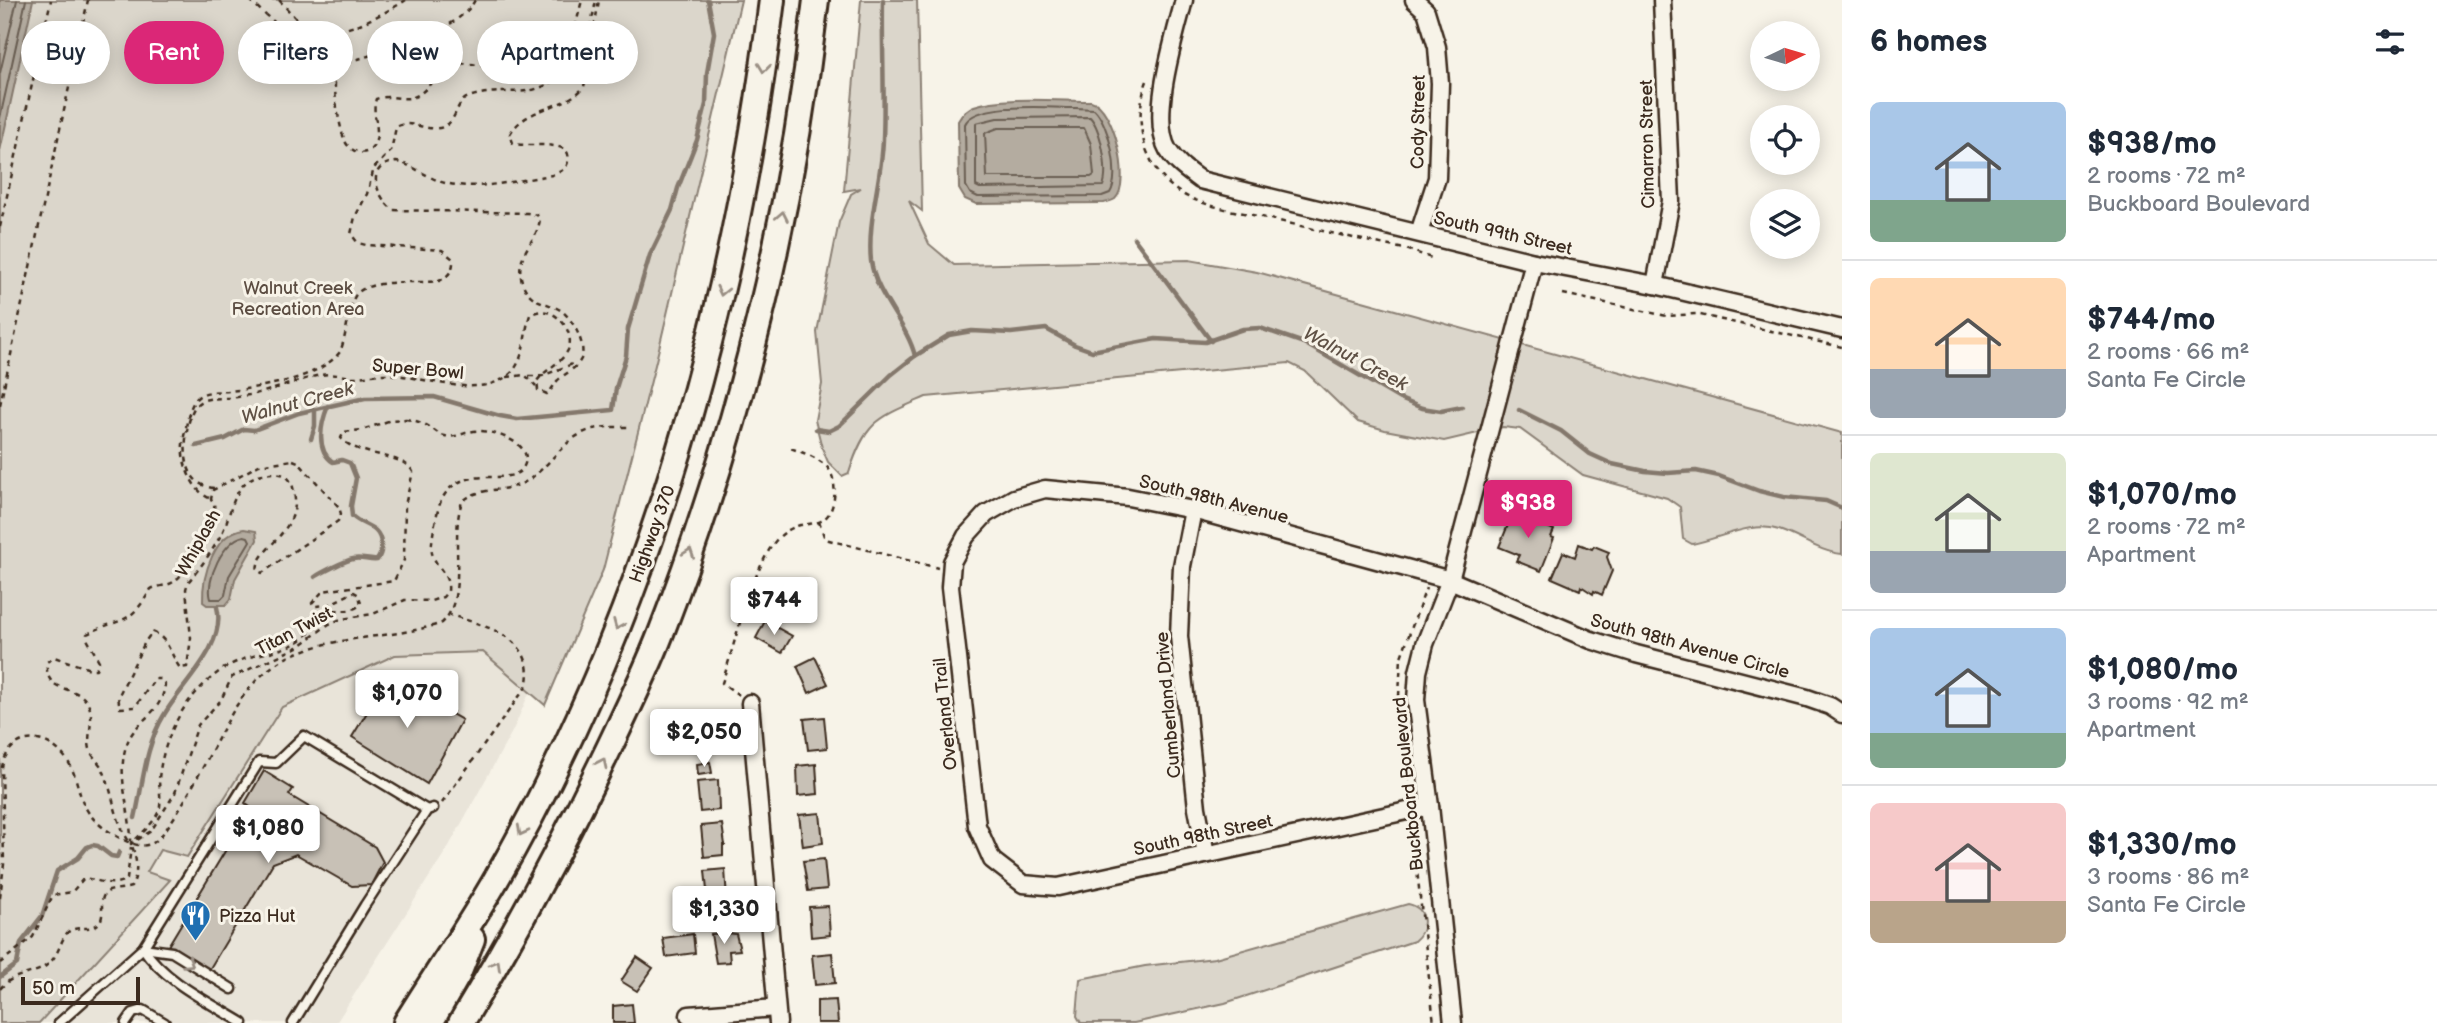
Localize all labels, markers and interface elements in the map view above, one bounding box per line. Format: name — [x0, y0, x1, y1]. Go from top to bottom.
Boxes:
chip: Buy — [21, 21, 110, 84]
chip: Rent — [124, 21, 224, 84]
chip: Filters — [238, 21, 353, 84]
chip: New — [367, 21, 463, 84]
chip: Apartment — [477, 21, 638, 84]
north arrow — [1750, 21, 1820, 91]
map controls — [1750, 21, 1820, 259]
icon: filters — [2371, 23, 2409, 61]
text: 6 homes — [1870, 24, 1987, 60]
one-way arrow — [756, 62, 771, 74]
street label: Cody Street — [1407, 74, 1430, 169]
street label: Cimarron Street — [1636, 79, 1659, 209]
button: locate — [1750, 105, 1820, 175]
text: $938/mo — [2087, 126, 2217, 162]
icon: home — [1926, 130, 2010, 214]
text: 2 rooms · 72 m² — [2087, 162, 2246, 190]
button: layers — [1750, 189, 1820, 259]
text: Buckboard Boulevard — [2087, 190, 2310, 218]
street label: South 99th Street — [1432, 207, 1575, 260]
one-way arrow — [774, 211, 789, 223]
park label: Walnut Creek Recreation Area — [231, 278, 365, 320]
one-way arrow — [716, 285, 731, 297]
text: $744/mo — [2087, 302, 2215, 338]
icon: home — [1926, 306, 2010, 390]
water label: Walnut Creek — [1299, 322, 1412, 397]
text: 2 rooms · 66 m² — [2087, 338, 2249, 366]
street label: Super Bowl — [371, 355, 465, 384]
text: Santa Fe Circle — [2087, 366, 2246, 394]
water label: Walnut Creek — [239, 377, 357, 429]
street label: South 98th Avenue — [1137, 471, 1291, 528]
text: $1,070/mo — [2087, 477, 2237, 513]
pin: $938 — [1487, 480, 1569, 540]
icon: home — [1926, 481, 2010, 565]
street label: Highway 370 — [625, 483, 680, 586]
text: $938 — [1500, 489, 1556, 517]
street label: Whiplash — [171, 506, 225, 580]
text: 2 rooms · 72 m² — [2087, 513, 2246, 541]
text: Apartment — [2087, 541, 2196, 569]
one-way arrow — [681, 548, 695, 560]
pin: $744 — [733, 578, 815, 637]
text: $744 — [747, 586, 801, 614]
street label: Titan Twist — [252, 602, 337, 660]
street label: South 98th Avenue Circle — [1588, 610, 1792, 683]
one-way arrow — [612, 618, 626, 630]
street label: Cumberland Drive — [1152, 631, 1185, 779]
text: $1,080/mo — [2087, 652, 2238, 688]
icon: home — [1926, 656, 2010, 740]
street label: Overland Trail — [929, 657, 962, 771]
pin: $1,070 — [350, 670, 464, 730]
text: $1,070 — [371, 679, 443, 707]
text: 3 rooms · 92 m² — [2087, 688, 2249, 716]
street label: Buckboard Boulevard — [1389, 696, 1428, 872]
pin: $2,050 — [647, 710, 761, 769]
text: Apartment — [2087, 716, 2196, 744]
text: $2,050 — [666, 718, 742, 746]
one-way arrow — [593, 758, 607, 770]
pin: $1,080 — [211, 806, 325, 865]
street label: South 98th Street — [1132, 810, 1275, 860]
text: $1,080 — [232, 814, 304, 842]
one-way arrow — [516, 824, 530, 836]
text: $1,330/mo — [2087, 827, 2237, 863]
icon: home — [1926, 831, 2010, 915]
text: 3 rooms · 86 m² — [2087, 863, 2249, 891]
pin: $1,330 — [667, 886, 781, 946]
text: Santa Fe Circle — [2087, 891, 2246, 919]
text: $1,330 — [688, 895, 760, 923]
restaurant icon: Pizza Hut — [179, 899, 213, 943]
place label: Pizza Hut — [219, 906, 296, 927]
one-way arrow — [182, 954, 195, 967]
one-way arrow — [488, 959, 501, 972]
scale bar — [21, 974, 140, 1006]
text: 50 m — [32, 977, 75, 1000]

